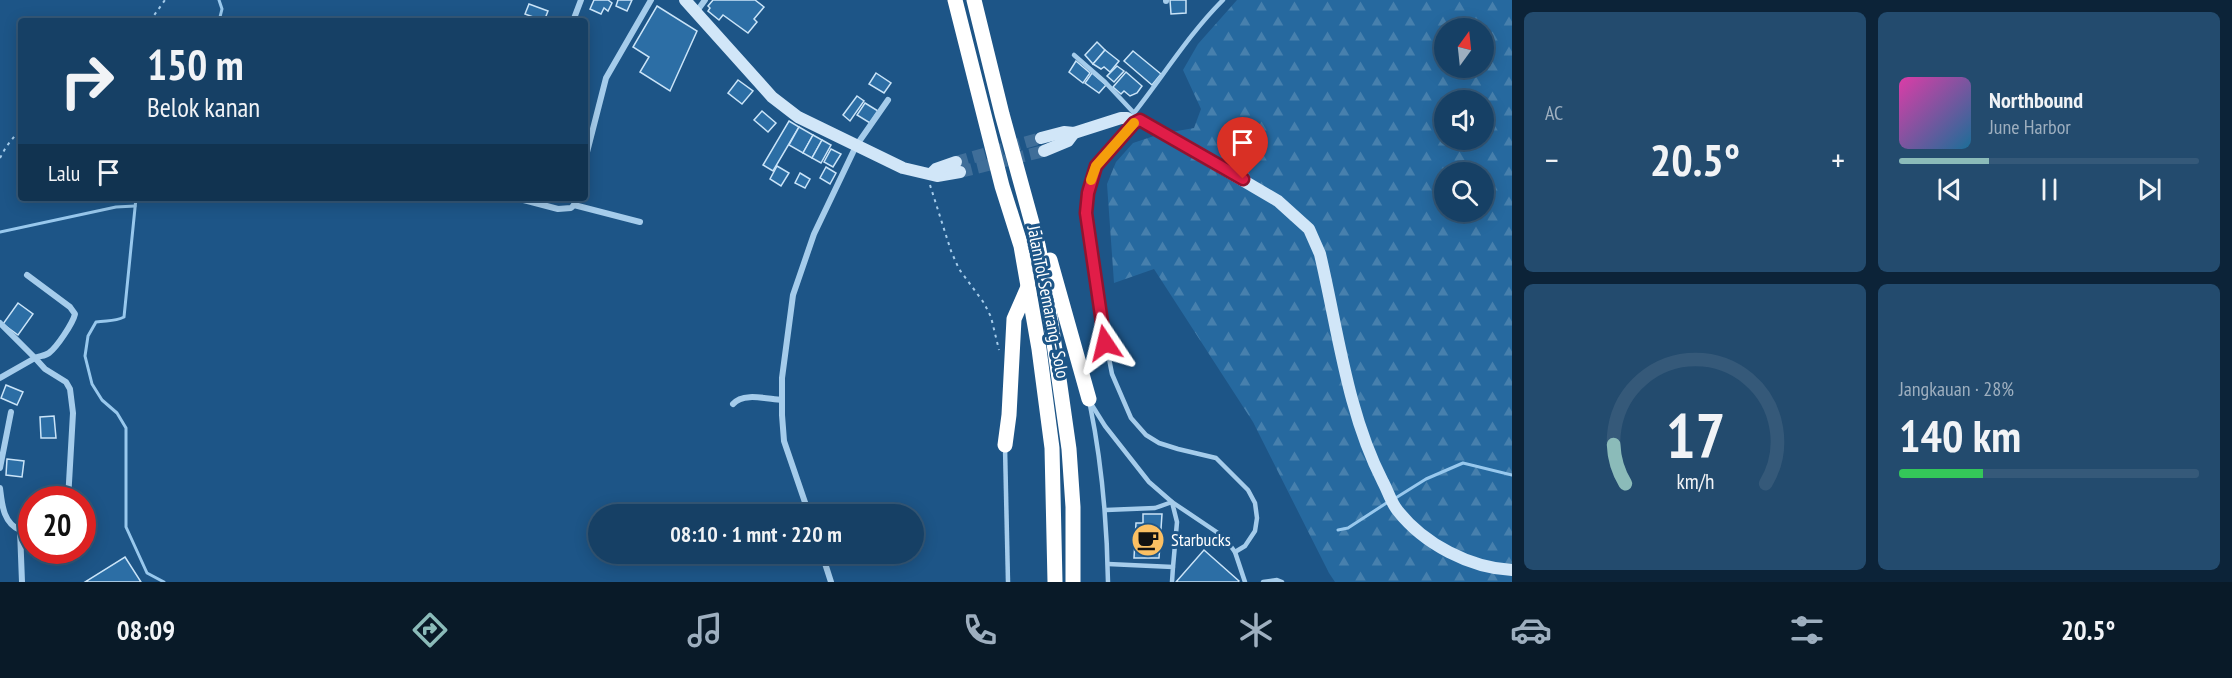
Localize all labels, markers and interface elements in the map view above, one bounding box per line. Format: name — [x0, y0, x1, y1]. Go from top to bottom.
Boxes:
north arrow — [1434, 18, 1494, 78]
map controls — [1434, 18, 1494, 222]
text: 150 m — [147, 37, 244, 92]
icon: right — [48, 42, 126, 120]
text: Northbound — [1989, 86, 2083, 114]
text: Belok kanan — [147, 90, 260, 124]
button: sound — [1434, 90, 1494, 150]
text: AC — [1545, 100, 1563, 126]
text: June Harbor — [1989, 114, 2071, 140]
pin — [1217, 117, 1268, 179]
icon: arrive — [1226, 126, 1259, 159]
text: 20.5° — [1650, 130, 1740, 188]
text: − — [1545, 138, 1559, 181]
text: + — [1831, 138, 1845, 181]
icon: arrive — [92, 156, 125, 189]
text: Lalu — [48, 159, 80, 187]
button: search — [1434, 162, 1494, 222]
icon: previous — [1933, 173, 1966, 206]
icon: pause — [2033, 173, 2066, 206]
icon: next — [2133, 173, 2166, 206]
street label: Jalan Tol Semarang–Solo — [1022, 223, 1075, 380]
position arrow — [1073, 311, 1137, 375]
text: Jangkauan · 28% — [1899, 376, 2014, 402]
text: 17 — [1665, 394, 1725, 475]
text: 140 km — [1899, 406, 2021, 464]
text: km/h — [1676, 467, 1714, 495]
speed limit sign: 20 — [18, 486, 96, 564]
text: 08:10 · 1 mnt · 220 m — [670, 520, 842, 548]
cafe icon: Starbucks — [1130, 522, 1166, 558]
place label: Starbucks — [1171, 528, 1231, 551]
icon: directions — [409, 609, 451, 651]
icon: music — [684, 609, 726, 651]
icon: phone — [959, 609, 1001, 651]
icon: climate — [1235, 609, 1277, 651]
icon: car — [1510, 609, 1552, 651]
icon: filters — [1786, 609, 1828, 651]
text: 08:09 — [117, 613, 175, 647]
text: 20.5° — [2061, 613, 2115, 647]

